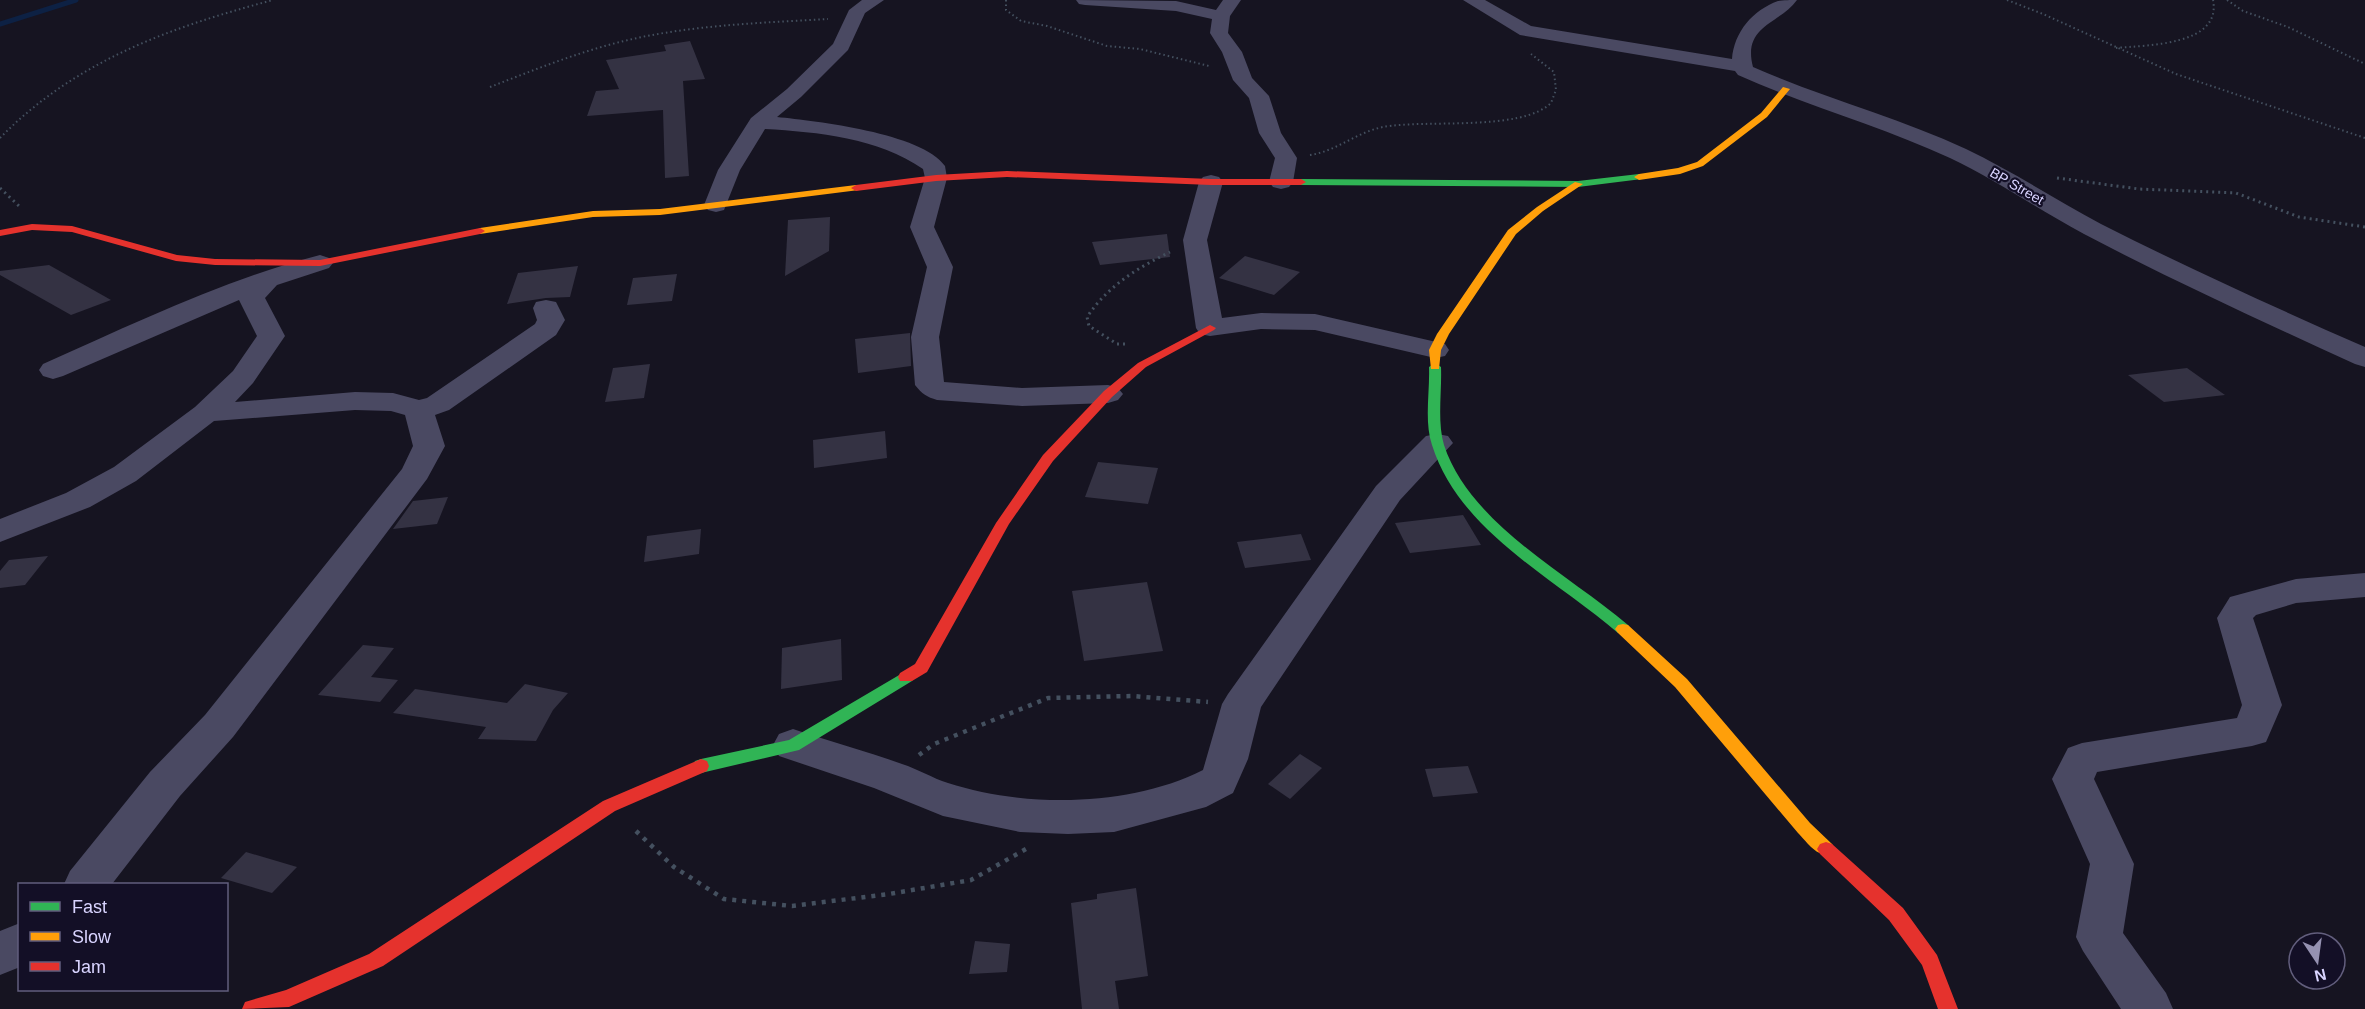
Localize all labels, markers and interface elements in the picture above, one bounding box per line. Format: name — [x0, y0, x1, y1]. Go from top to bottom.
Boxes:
street label: BP Street — [1987, 164, 2047, 208]
legend — [18, 883, 228, 991]
text: Fast — [72, 897, 107, 917]
text: Slow — [72, 927, 112, 947]
north arrow — [2287, 931, 2347, 991]
text: Jam — [72, 957, 106, 977]
text: N — [2313, 966, 2328, 985]

